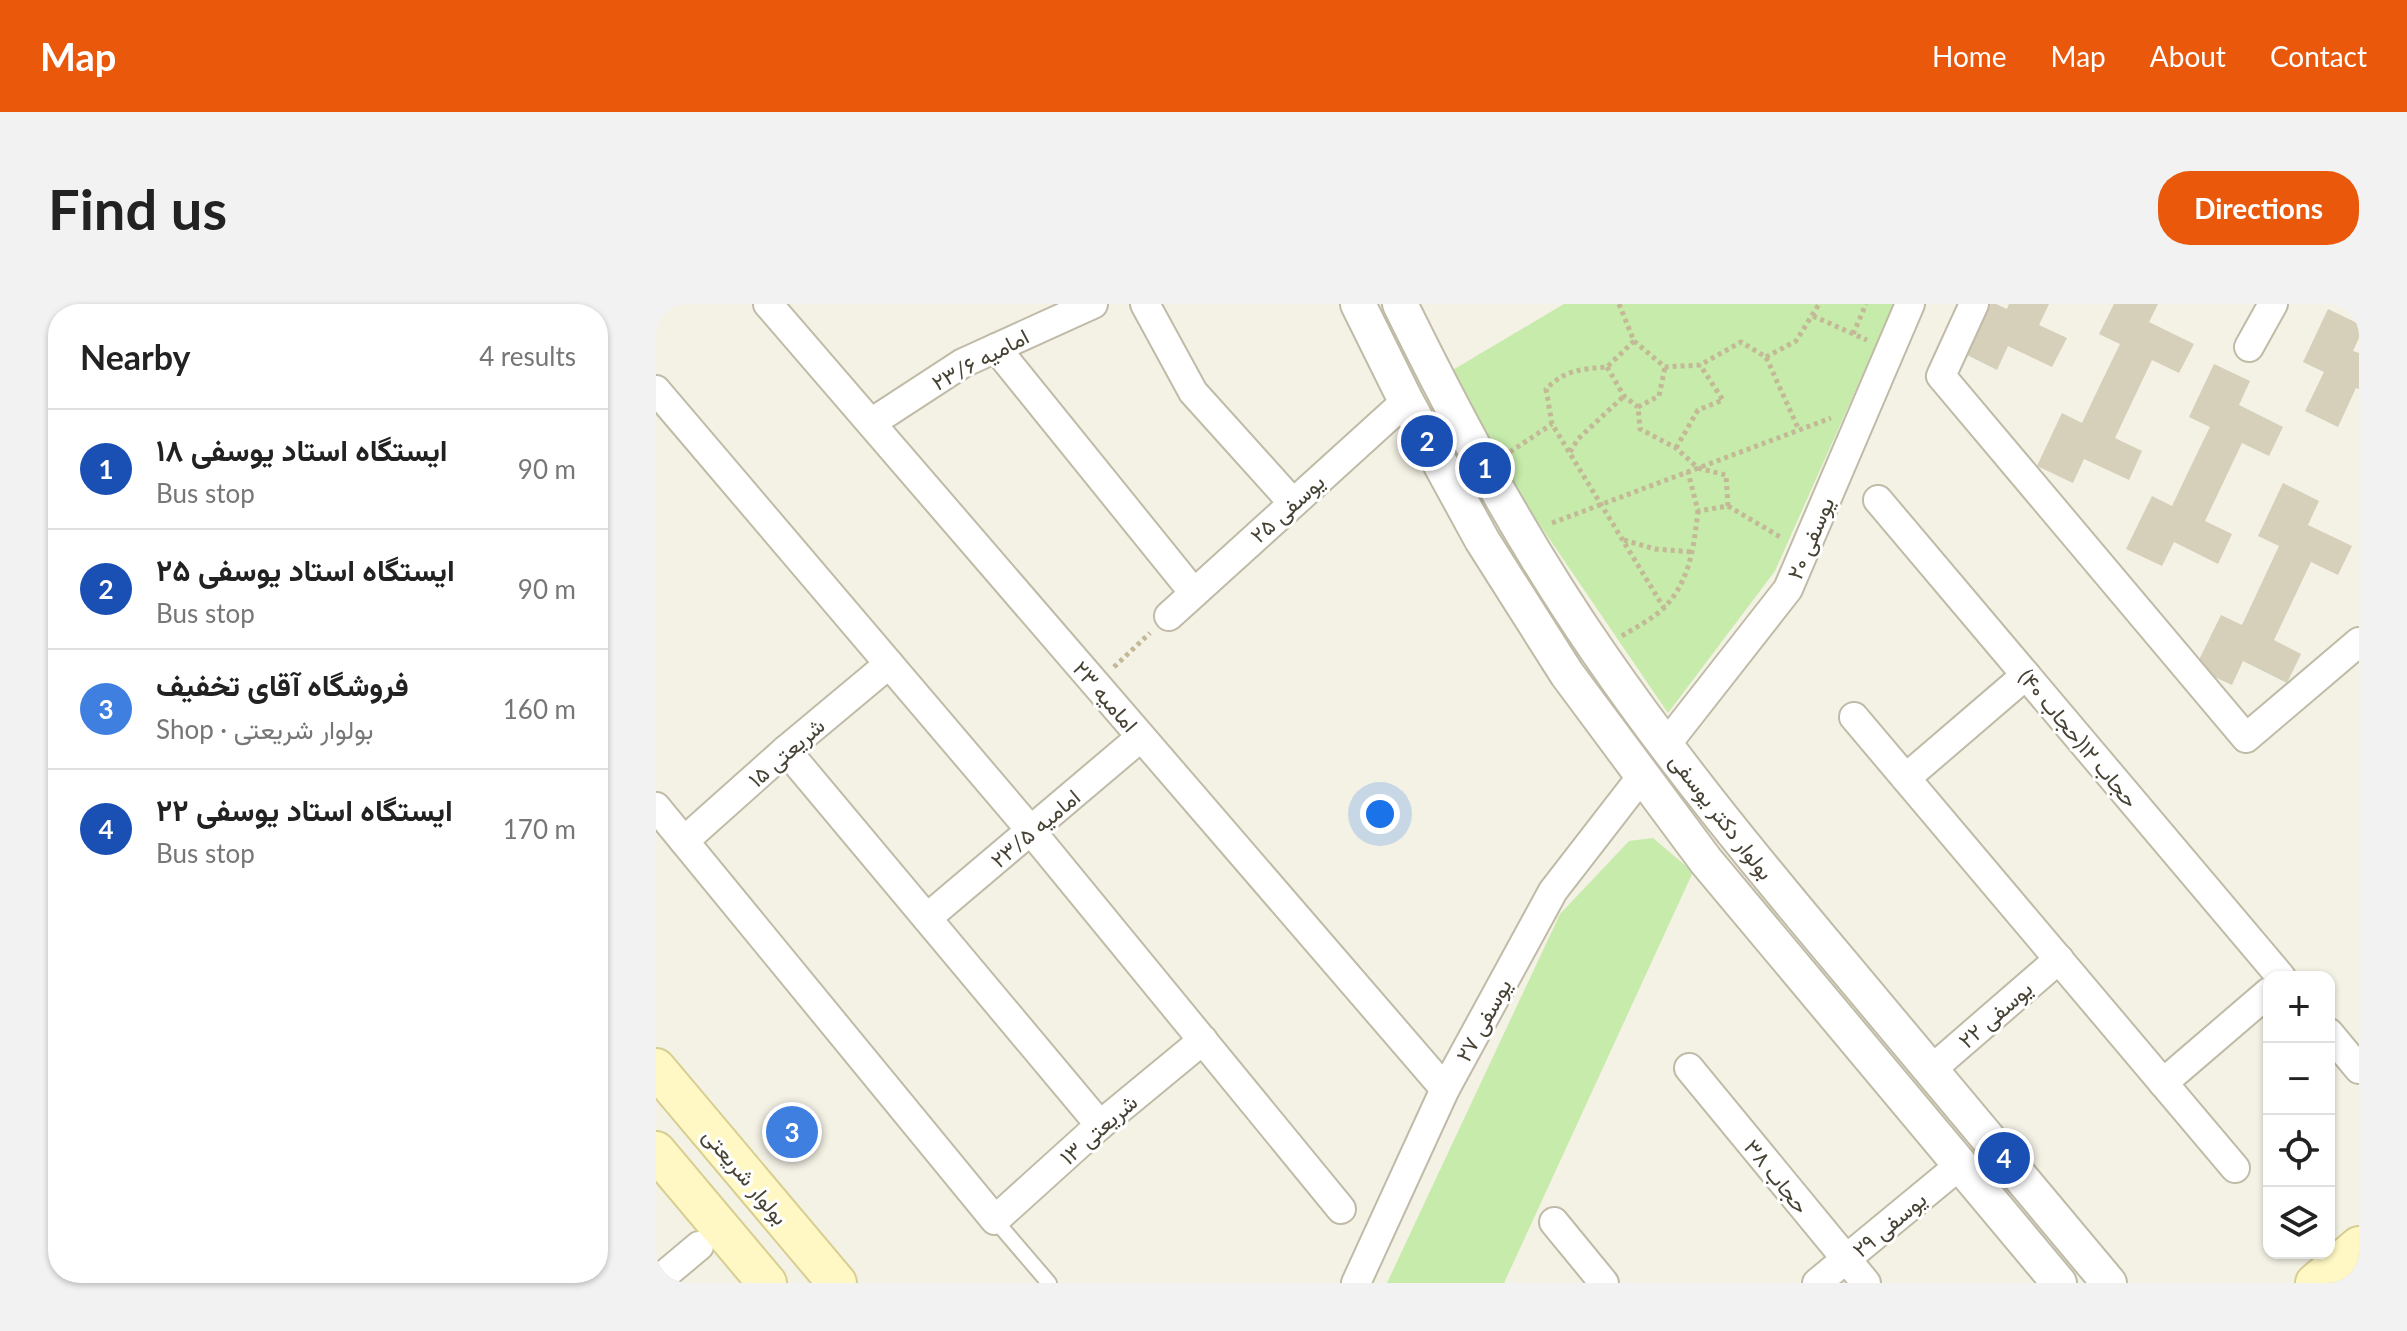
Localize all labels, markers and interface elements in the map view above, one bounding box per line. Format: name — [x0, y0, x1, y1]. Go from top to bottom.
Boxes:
text: Map — [40, 33, 116, 79]
text: Home — [1932, 39, 2007, 73]
text: Map — [2051, 39, 2106, 73]
text: About — [2150, 39, 2226, 73]
text: Contact — [2270, 39, 2367, 73]
button: Directions — [2158, 171, 2359, 245]
text: Find us — [48, 175, 227, 242]
street label: امامیه ۲۳/۶ — [927, 322, 1033, 396]
text: Nearby — [80, 336, 191, 377]
text: 4 results — [479, 340, 576, 372]
pin: 2 — [1401, 411, 1453, 471]
text: ایستگاه استاد یوسفی ۱۸ — [156, 431, 448, 467]
pin: 1 — [1459, 438, 1511, 498]
text: 1 — [98, 453, 114, 485]
text: 90 m — [518, 453, 576, 485]
street label: یوسفی ۲۵ — [1244, 468, 1330, 549]
text: Bus stop — [156, 477, 255, 509]
street label: یوسفی ۲۰ — [1781, 493, 1840, 584]
text: ایستگاه استاد یوسفی ۲۵ — [156, 551, 455, 587]
text: 2 — [98, 573, 114, 605]
text: 90 m — [518, 573, 576, 605]
text: Bus stop — [156, 597, 255, 629]
street label: امامیه ۲۳ — [1068, 655, 1144, 737]
street label: حجاب ۱۲(حجاب ۴۰) — [2013, 663, 2145, 813]
text: فروشگاه آقای تخفیف — [156, 666, 409, 702]
text: 3 — [98, 693, 114, 725]
text: 160 m — [503, 693, 576, 725]
street label: شریعتی ۱۵ — [742, 711, 830, 793]
text: Shop · بولوار شریعتی — [156, 713, 373, 745]
street label: بولوار دکتر یوسفی — [1663, 747, 1780, 885]
street label: امامیه ۲۳/۵ — [985, 783, 1085, 873]
text: ایستگاه استاد یوسفی ۲۲ — [156, 791, 453, 827]
your location — [1360, 794, 1400, 834]
text: 4 — [98, 813, 114, 845]
text: 170 m — [503, 813, 576, 845]
text: Bus stop — [156, 837, 255, 869]
map controls — [2263, 971, 2335, 1259]
button: + — [2263, 971, 2335, 1043]
street label: یوسفی ۲۷ — [1449, 974, 1518, 1067]
street label: یوسفی ۲۲ — [1953, 975, 2038, 1054]
button: − — [2263, 1043, 2335, 1115]
street label: شریعتی ۱۳ — [1054, 1088, 1143, 1171]
pin: 3 — [766, 1102, 818, 1162]
button: locate — [2263, 1115, 2335, 1187]
street label: بولوار شریعتی — [697, 1122, 794, 1231]
pin: 4 — [1978, 1128, 2030, 1188]
street label: حجاب ۳۸ — [1739, 1133, 1815, 1219]
street label: یوسفی ۲۹ — [1847, 1185, 1932, 1263]
button: layers — [2263, 1187, 2335, 1259]

